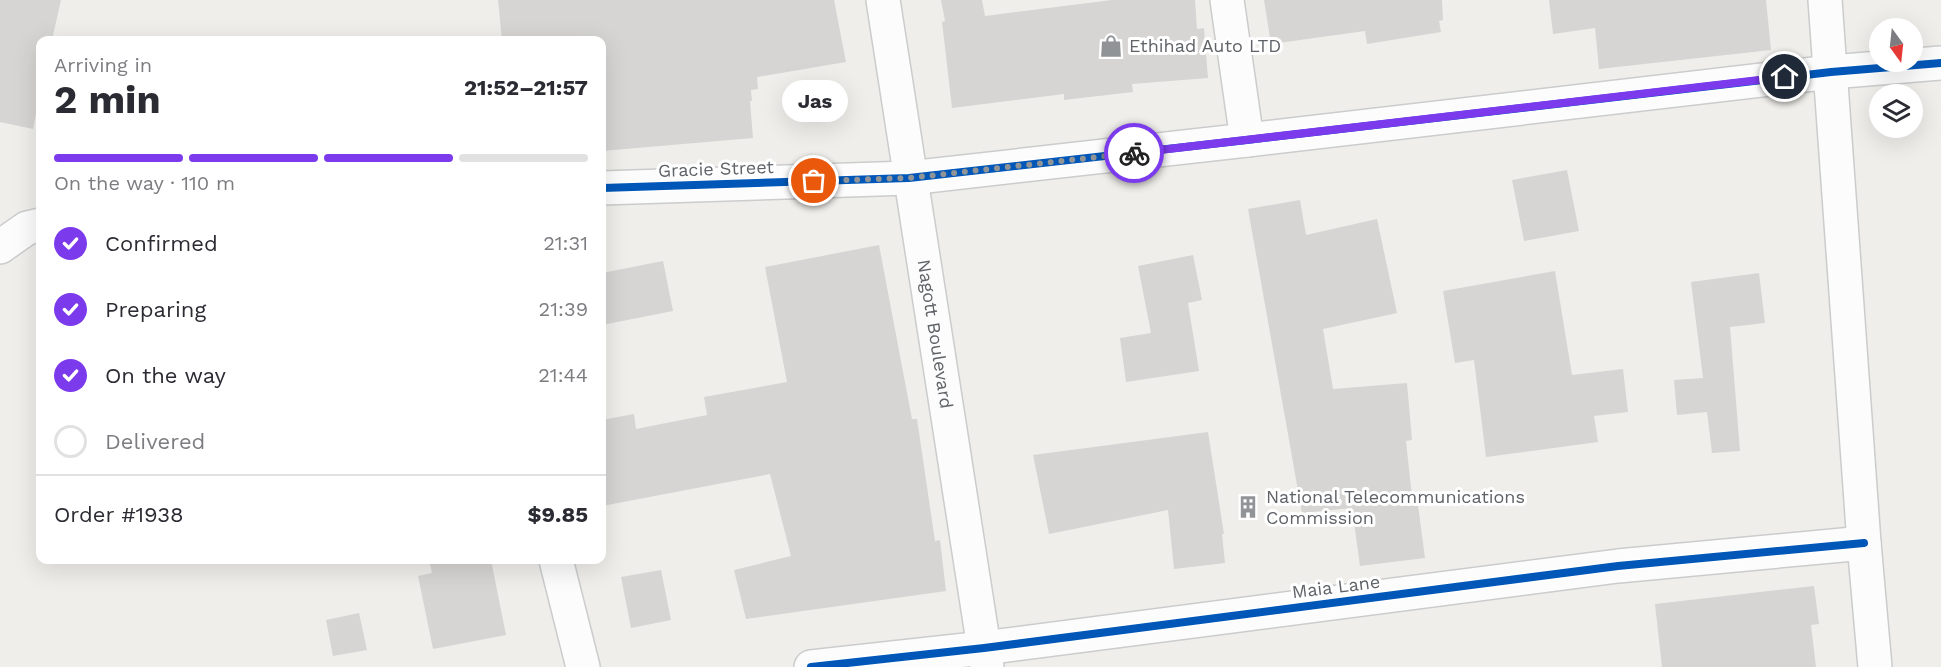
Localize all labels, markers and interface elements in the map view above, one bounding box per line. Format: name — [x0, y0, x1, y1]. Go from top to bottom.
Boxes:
north arrow — [1869, 18, 1923, 72]
map controls — [1869, 18, 1923, 138]
shop icon: Ethihad Auto LTD — [1098, 33, 1124, 59]
place label: Ethihad Auto LTD — [1129, 35, 1281, 56]
pin — [1759, 51, 1810, 102]
text: Arriving in — [54, 53, 152, 77]
icon: home — [1768, 60, 1801, 93]
text: 21:52–21:57 — [464, 75, 588, 100]
text: 2 min — [54, 77, 161, 122]
callout: Jas — [781, 79, 847, 121]
button: layers — [1869, 84, 1923, 138]
text: Jas — [798, 89, 832, 113]
courier — [1104, 123, 1164, 183]
icon: bike — [1118, 137, 1151, 170]
pin — [788, 155, 839, 206]
street label: Gracie Street — [658, 156, 775, 181]
icon: bag — [797, 164, 830, 197]
text: On the way · 110 m — [54, 171, 235, 195]
icon: check — [54, 227, 87, 260]
text: Confirmed — [105, 231, 218, 256]
text: 21:31 — [543, 231, 588, 255]
street label: Nagott Boulevard — [914, 258, 958, 410]
icon: check — [54, 293, 87, 326]
text: Preparing — [105, 297, 206, 322]
text: 21:39 — [539, 297, 588, 321]
icon: check — [54, 359, 87, 392]
text: On the way — [105, 363, 226, 388]
text: 21:44 — [538, 363, 588, 387]
text: Delivered — [105, 429, 205, 454]
place label: National Telecommunications Commission — [1266, 486, 1525, 528]
building icon: National Telecommunications Commission — [1235, 494, 1261, 520]
text: Order #1938 — [54, 502, 184, 527]
text: $9.85 — [527, 502, 588, 527]
street label: Maia Lane — [1291, 571, 1381, 602]

